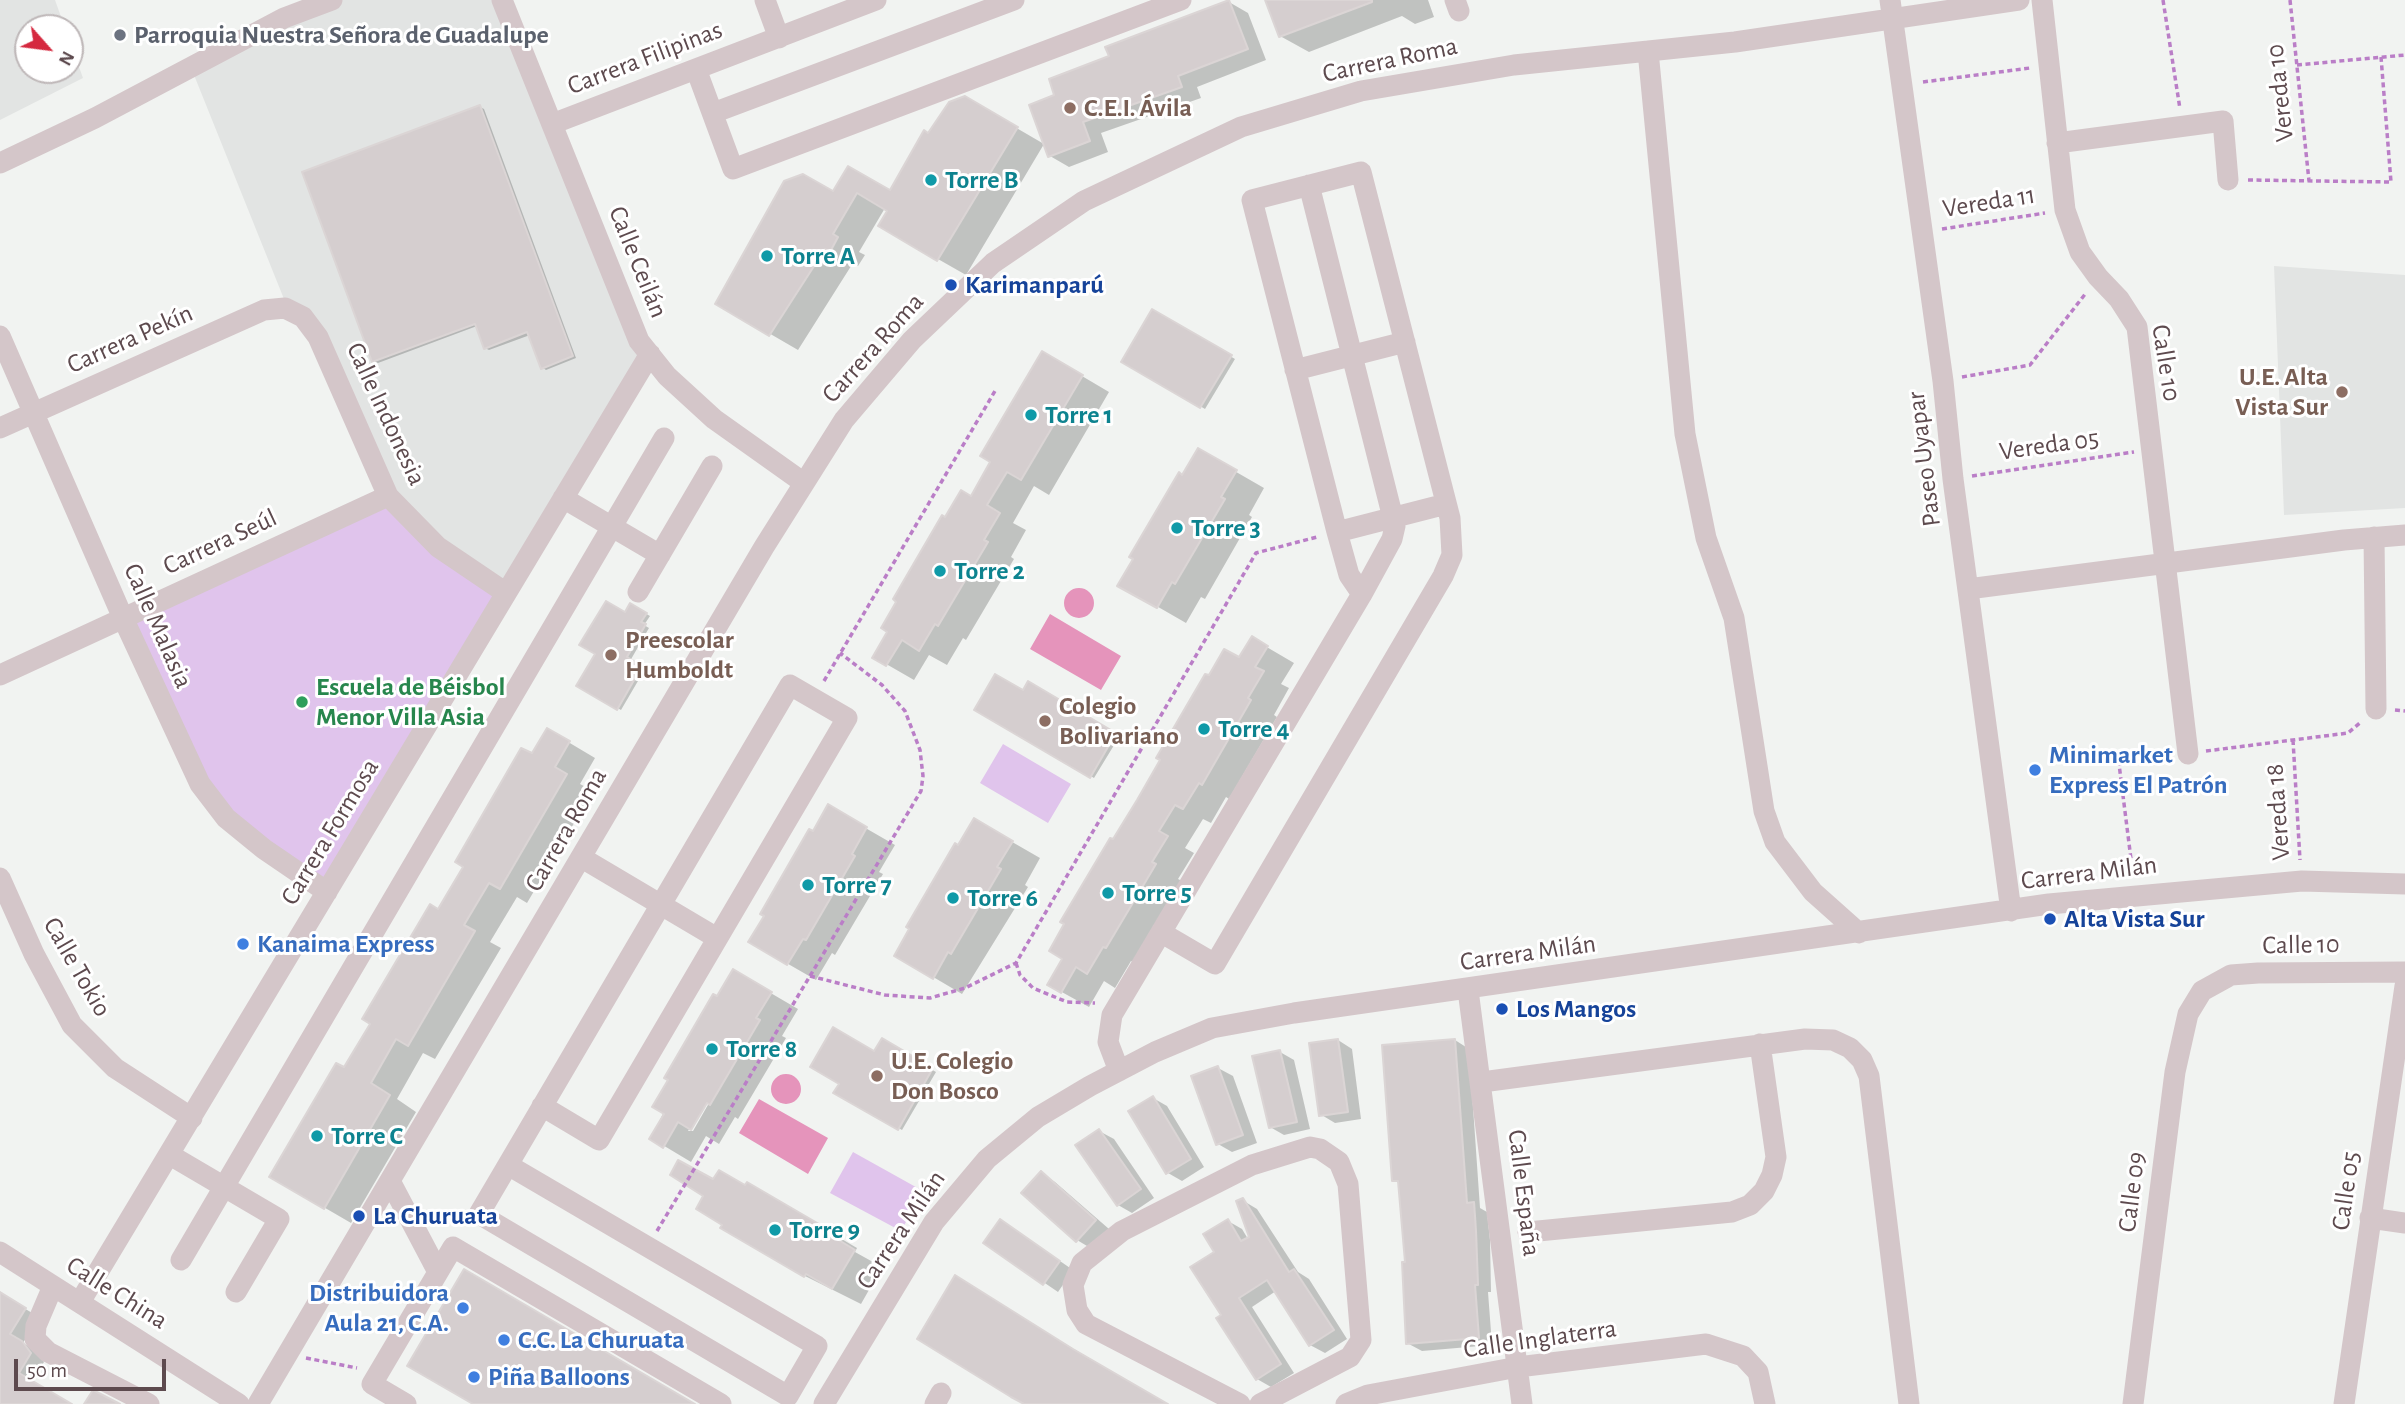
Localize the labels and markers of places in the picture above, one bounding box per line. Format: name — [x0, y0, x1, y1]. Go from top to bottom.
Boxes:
place label: Parroquia Nuestra Señora de Guadalupe — [134, 19, 549, 51]
marker: Parroquia Nuestra Señora de Guadalupe — [112, 27, 128, 43]
place label: C.E.I. Ávila — [1084, 92, 1192, 124]
marker: C.E.I. Ávila — [1062, 100, 1078, 116]
place label: Torre B — [945, 164, 1018, 196]
marker: Torre B — [923, 172, 939, 188]
place label: Torre A — [781, 240, 855, 272]
marker: Torre A — [759, 248, 775, 264]
place label: Karimanparú — [965, 269, 1104, 301]
marker: Karimanparú — [943, 277, 959, 293]
place label: U.E. Alta Vista Sur — [2235, 361, 2328, 422]
marker: U.E. Alta Vista Sur — [2334, 384, 2350, 400]
place label: Torre 1 — [1045, 399, 1113, 431]
marker: Torre 1 — [1023, 407, 1039, 423]
place label: Torre 3 — [1191, 512, 1261, 544]
marker: Torre 3 — [1169, 520, 1185, 536]
place label: Torre 2 — [954, 555, 1025, 587]
marker: Torre 2 — [932, 563, 948, 579]
place label: Preescolar Humboldt — [625, 624, 734, 686]
marker: Preescolar Humboldt — [603, 647, 619, 663]
place label: Escuela de Béisbol Menor Villa Asia — [316, 671, 505, 732]
place label: Colegio Bolivariano — [1059, 690, 1179, 752]
marker: Escuela de Béisbol Menor Villa Asia — [294, 694, 310, 710]
marker: Colegio Bolivariano — [1037, 713, 1053, 729]
place label: Torre 4 — [1218, 713, 1289, 745]
marker: Torre 4 — [1196, 721, 1212, 737]
place label: Minimarket Express El Patrón — [2049, 739, 2228, 800]
marker: Minimarket Express El Patrón — [2027, 762, 2043, 778]
place label: Torre 7 — [822, 869, 892, 901]
marker: Torre 7 — [800, 877, 816, 893]
place label: Torre 5 — [1122, 877, 1192, 909]
place label: Torre 6 — [967, 882, 1038, 914]
marker: Torre 5 — [1100, 885, 1116, 901]
marker: Torre 6 — [945, 890, 961, 906]
place label: Alta Vista Sur — [2064, 903, 2205, 935]
marker: Alta Vista Sur — [2042, 911, 2058, 927]
place label: Kanaima Express — [257, 928, 435, 960]
marker: Kanaima Express — [235, 936, 251, 952]
place label: Los Mangos — [1516, 993, 1636, 1025]
marker: Los Mangos — [1494, 1001, 1510, 1017]
place label: Torre 8 — [726, 1033, 797, 1065]
marker: Torre 8 — [704, 1041, 720, 1057]
place label: U.E. Colegio Don Bosco — [891, 1045, 1013, 1106]
marker: U.E. Colegio Don Bosco — [869, 1068, 885, 1084]
place label: Torre C — [331, 1120, 403, 1152]
marker: Torre C — [309, 1128, 325, 1144]
place label: La Churuata — [373, 1200, 498, 1232]
marker: La Churuata — [351, 1208, 367, 1224]
place label: Torre 9 — [789, 1214, 860, 1246]
marker: Torre 9 — [767, 1222, 783, 1238]
place label: Distribuidora Aula 21, C.A. — [309, 1277, 449, 1338]
marker: Distribuidora Aula 21, C.A. — [455, 1300, 471, 1316]
place label: C.C. La Churuata — [518, 1324, 685, 1356]
marker: C.C. La Churuata — [496, 1332, 512, 1348]
place label: Piña Balloons — [488, 1361, 630, 1393]
marker: Piña Balloons — [466, 1369, 482, 1385]

